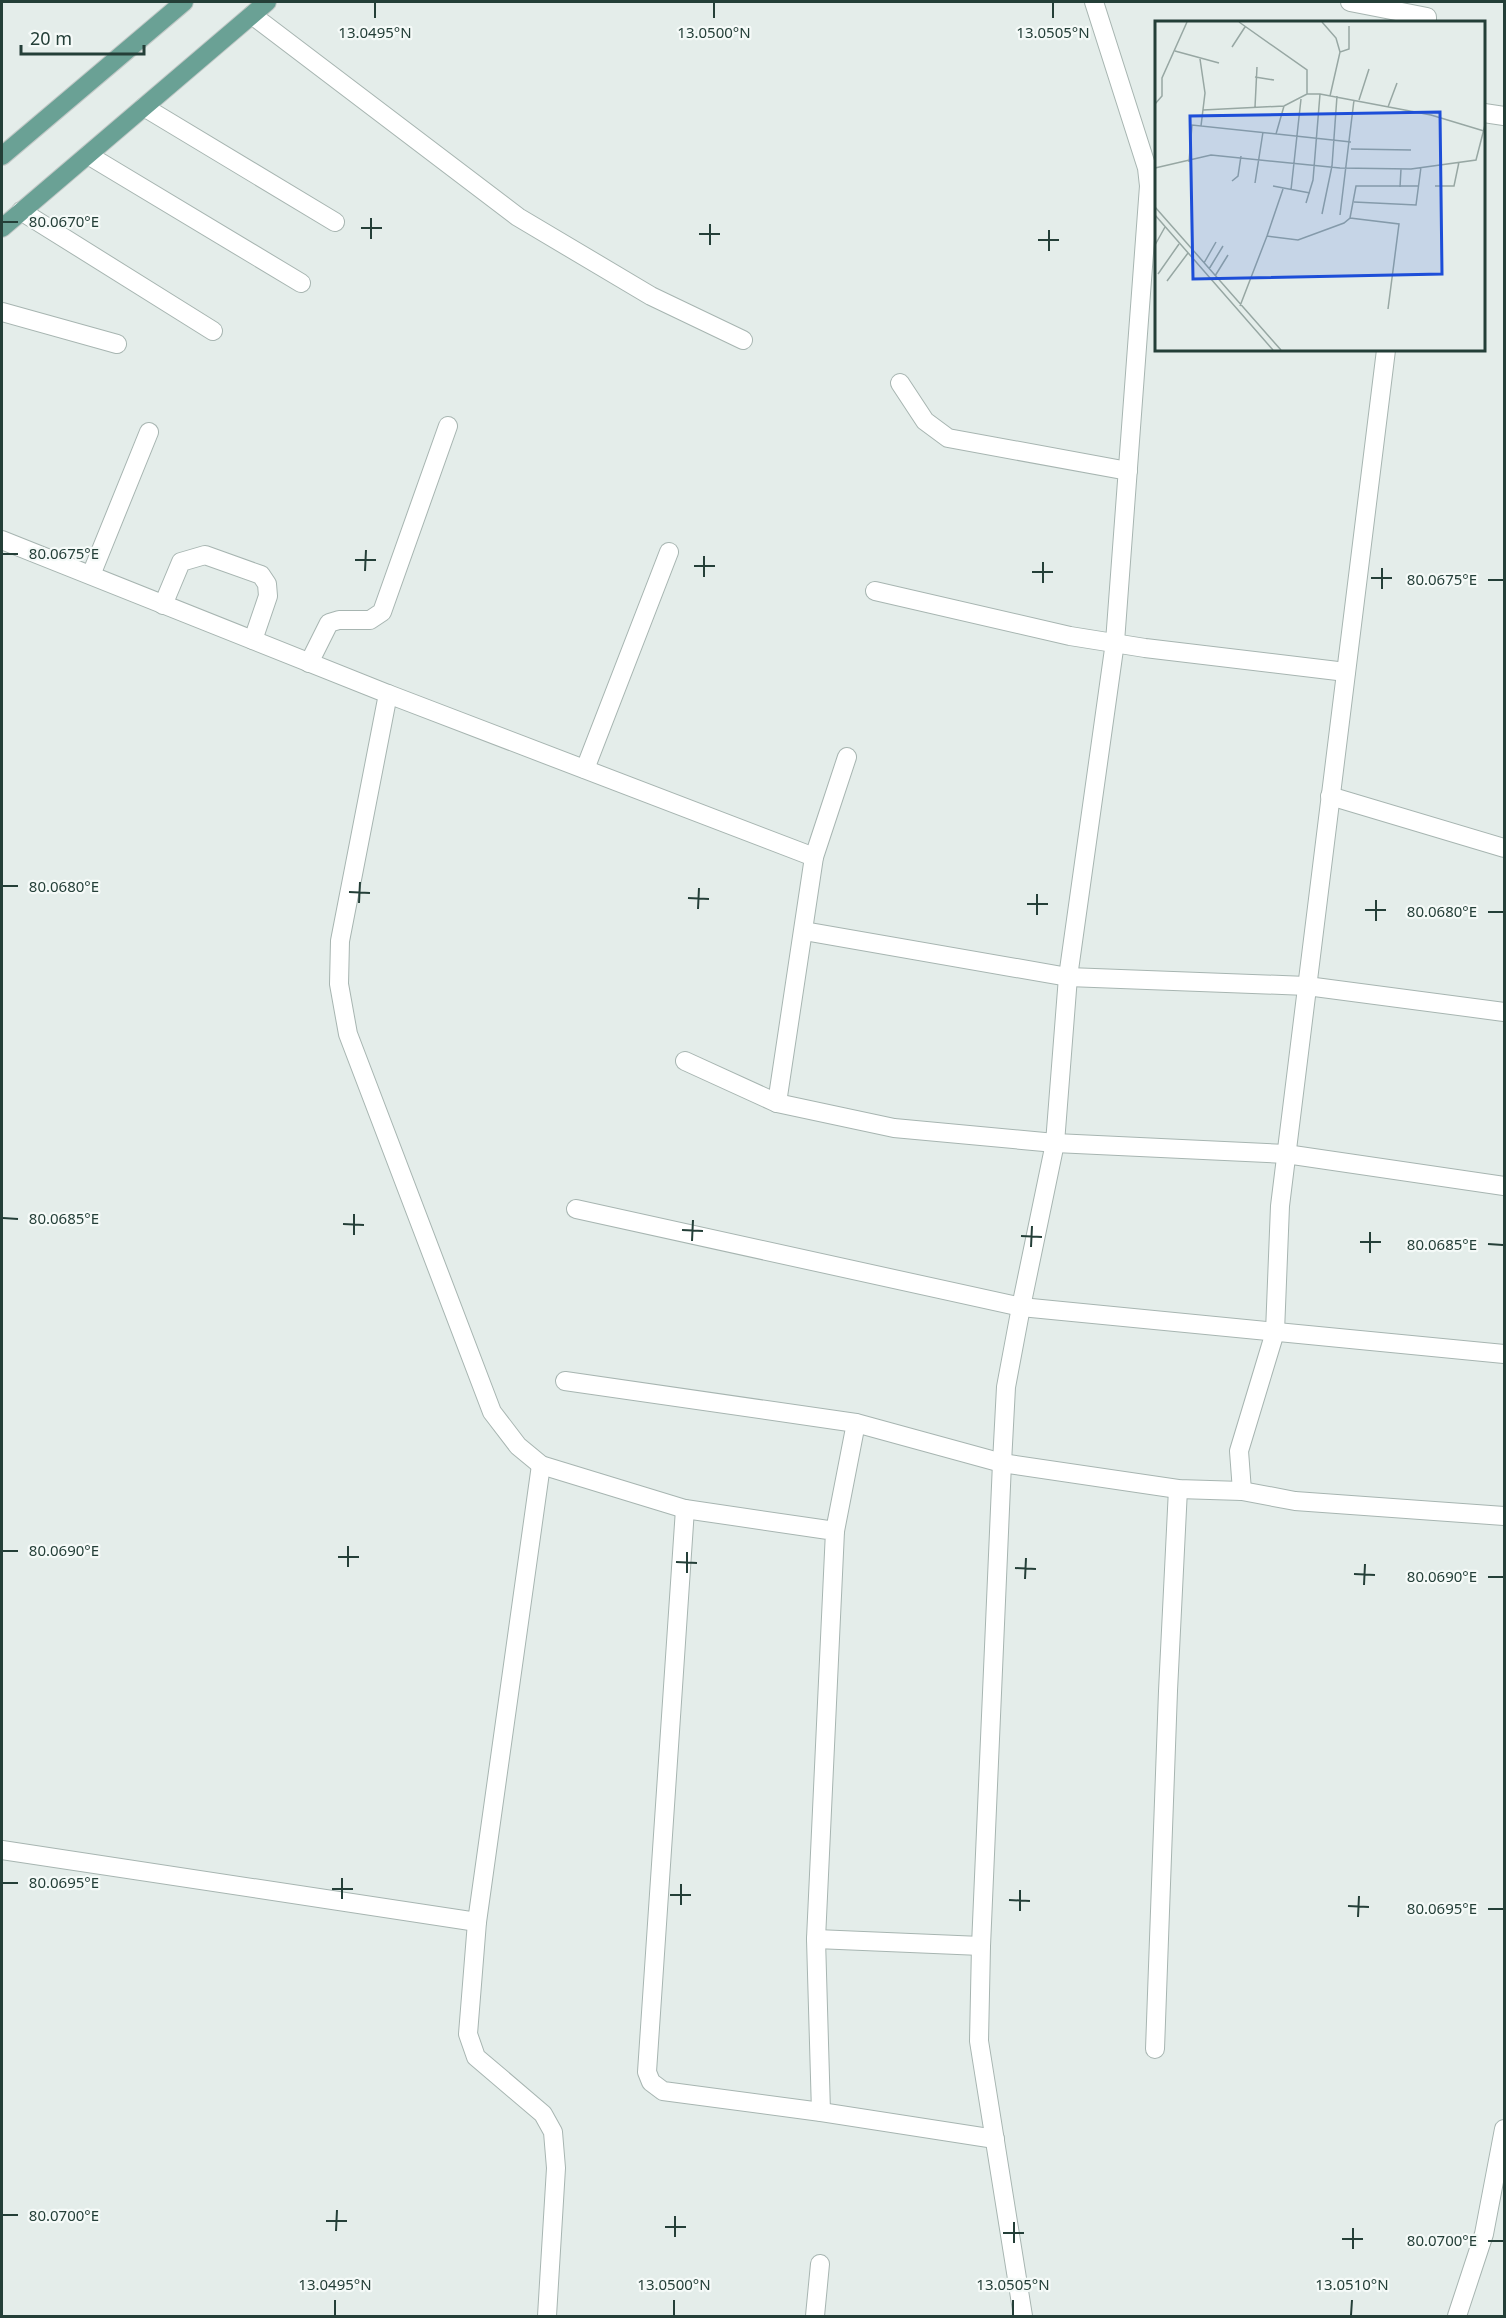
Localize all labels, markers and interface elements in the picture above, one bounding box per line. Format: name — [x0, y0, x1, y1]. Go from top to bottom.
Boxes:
scale bar — [21, 18, 144, 56]
inset map — [1155, 21, 1485, 351]
text: 13.0495°N — [338, 22, 412, 42]
text: 13.0500°N — [677, 22, 751, 42]
text: 13.0505°N — [1016, 22, 1090, 42]
text: 20 m — [30, 26, 72, 50]
text: 80.0670°E — [29, 211, 99, 231]
text: 80.0675°E — [29, 543, 99, 563]
text: 80.0675°E — [1407, 569, 1477, 589]
text: 80.0680°E — [29, 876, 99, 896]
text: 80.0680°E — [1407, 901, 1477, 921]
text: 80.0685°E — [29, 1208, 99, 1228]
text: 80.0685°E — [1407, 1234, 1477, 1254]
text: 80.0690°E — [29, 1540, 99, 1560]
text: 80.0690°E — [1407, 1566, 1477, 1586]
text: 80.0695°E — [29, 1872, 99, 1892]
text: 80.0695°E — [1407, 1898, 1477, 1918]
text: 80.0700°E — [29, 2205, 99, 2225]
text: 80.0700°E — [1407, 2230, 1477, 2250]
text: 13.0495°N — [298, 2274, 372, 2294]
text: 13.0500°N — [637, 2274, 711, 2294]
text: 13.0505°N — [976, 2274, 1050, 2294]
text: 13.0510°N — [1315, 2274, 1389, 2294]

